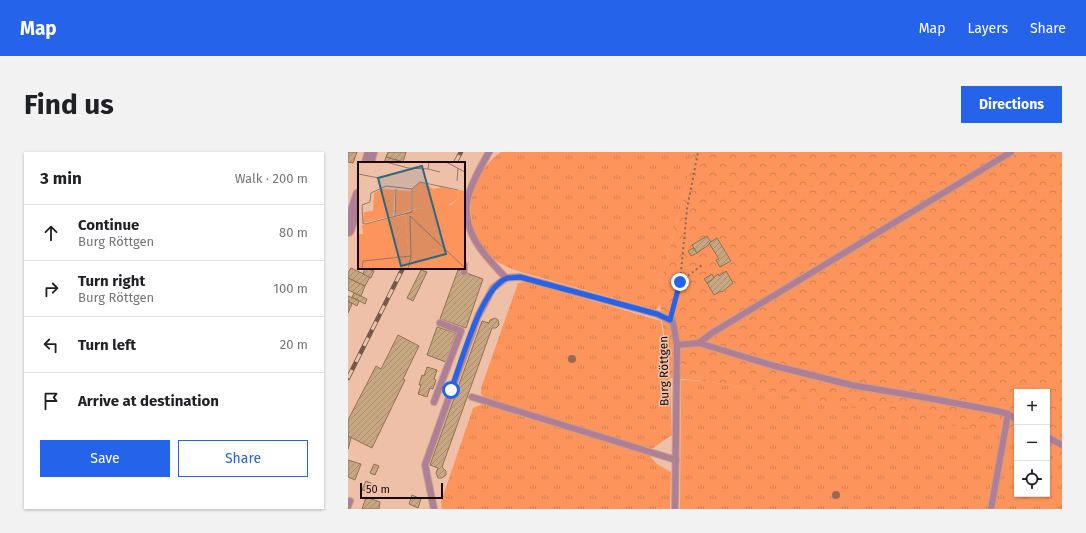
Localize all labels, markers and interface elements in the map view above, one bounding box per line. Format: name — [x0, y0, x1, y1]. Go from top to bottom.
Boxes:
text: Map — [20, 17, 57, 40]
text: Map — [919, 20, 945, 37]
text: Layers — [967, 20, 1008, 37]
text: Share — [1030, 20, 1066, 37]
button: Directions — [961, 86, 1062, 123]
text: Find us — [24, 88, 114, 121]
inset map — [358, 162, 465, 269]
text: 3 min — [40, 168, 82, 189]
text: Walk · 200 m — [235, 171, 308, 186]
text: Continue — [78, 216, 139, 234]
icon: ahead — [40, 222, 62, 244]
text: 80 m — [279, 225, 308, 240]
text: Burg Röttgen — [78, 234, 154, 249]
text: Turn right — [78, 272, 145, 290]
route end — [671, 273, 689, 291]
icon: right — [40, 278, 62, 300]
text: 100 m — [273, 281, 308, 296]
text: Burg Röttgen — [78, 290, 154, 305]
icon: left — [40, 334, 62, 356]
text: Turn left — [78, 336, 136, 354]
street label: Burg Röttgen — [656, 336, 672, 406]
text: 20 m — [280, 337, 308, 352]
route start — [442, 381, 460, 399]
map controls — [1014, 389, 1050, 497]
button: + — [1014, 389, 1050, 425]
icon: arrive — [40, 390, 62, 412]
text: Arrive at destination — [78, 392, 219, 410]
button: − — [1014, 425, 1050, 461]
button: Save — [40, 440, 170, 477]
button: Share — [178, 440, 308, 477]
button: locate — [1014, 461, 1050, 497]
scale bar — [360, 481, 443, 500]
text: 50 m — [366, 483, 390, 496]

